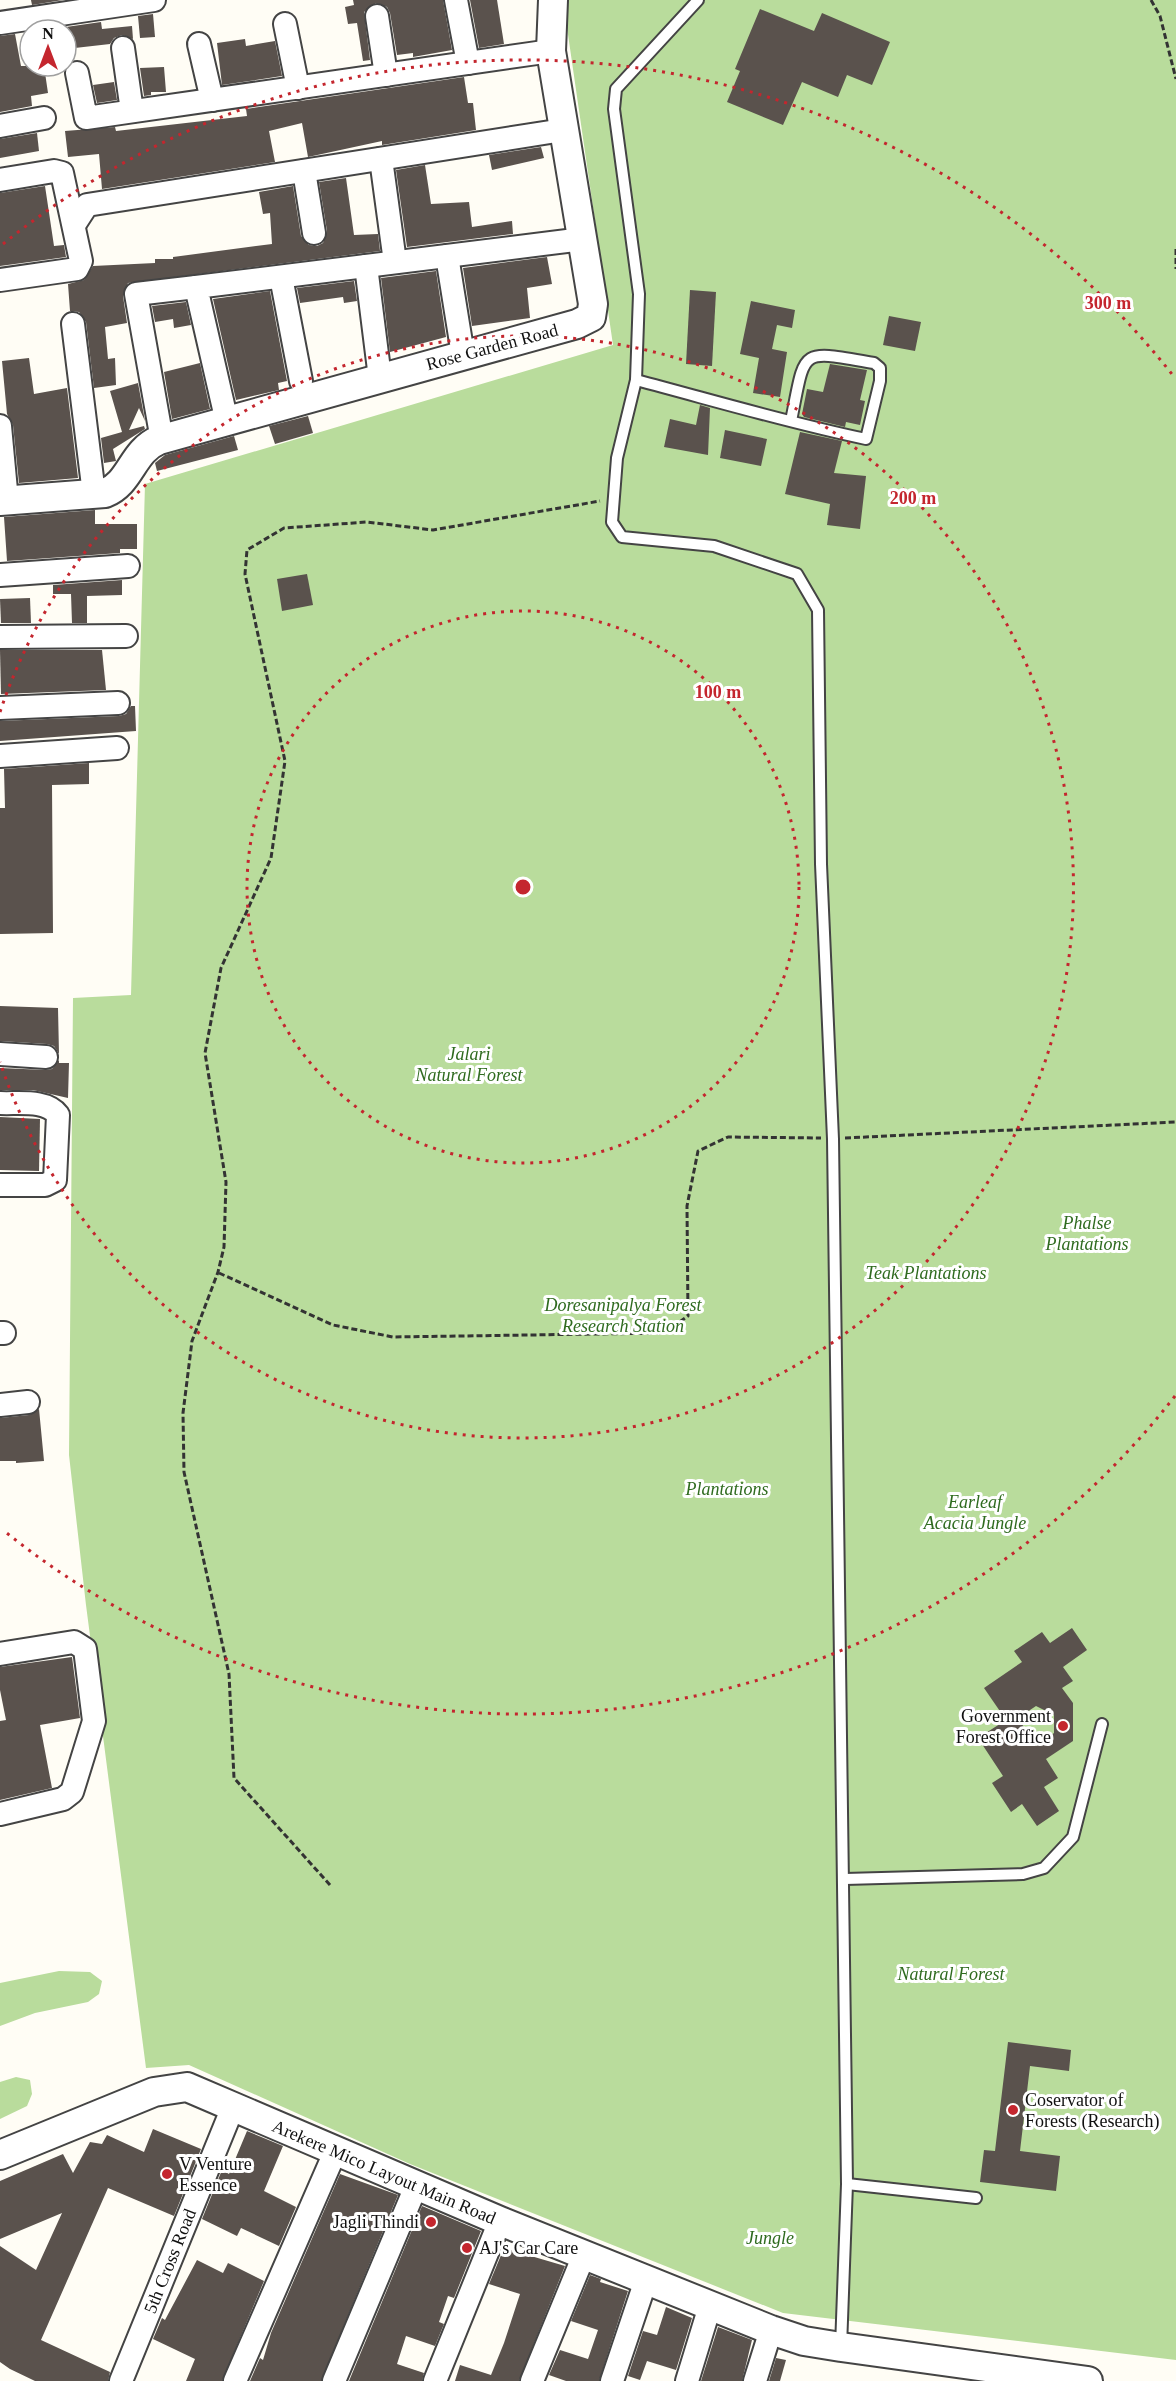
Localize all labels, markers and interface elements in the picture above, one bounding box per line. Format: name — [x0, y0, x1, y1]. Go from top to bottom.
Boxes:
north arrow — [18, 18, 78, 78]
text: N — [42, 25, 54, 42]
text: 300 m — [1085, 293, 1131, 313]
street label: Rose Garden Road — [424, 320, 560, 374]
text: 200 m — [890, 488, 936, 508]
text: 100 m — [695, 682, 741, 702]
centre of rings — [513, 877, 533, 897]
park label: Jalari Natural Forest — [415, 1044, 523, 1085]
park label: Phalse Plantations — [1044, 1213, 1129, 1254]
park label: Teak Plantations — [866, 1263, 986, 1283]
park label: Doresanipalya Forest Research Station — [543, 1295, 703, 1336]
park label: Plantations — [684, 1479, 769, 1499]
park label: Earleaf Acacia Jungle — [923, 1492, 1026, 1533]
place label: Government Forest Office — [956, 1706, 1051, 1747]
marker: Government Forest Office — [1056, 1719, 1070, 1733]
park label: Natural Forest — [897, 1964, 1005, 1984]
place label: Coservator of Forests (Research) — [1025, 2090, 1159, 2132]
marker: Coservator of Forests (Research) — [1006, 2103, 1020, 2117]
street label: Arekere Mico Layout Main Road — [269, 2116, 499, 2228]
place label: V Venture Essence — [179, 2154, 252, 2195]
marker: V Venture Essence — [160, 2167, 174, 2181]
street label: 5th Cross Road — [140, 2206, 200, 2316]
place label: Jagli Thindi — [333, 2212, 419, 2232]
marker: Jagli Thindi — [424, 2215, 438, 2229]
park label: Jungle — [746, 2228, 794, 2248]
place label: AJ's Car Care — [479, 2238, 578, 2258]
marker: AJ's Car Care — [460, 2241, 474, 2255]

